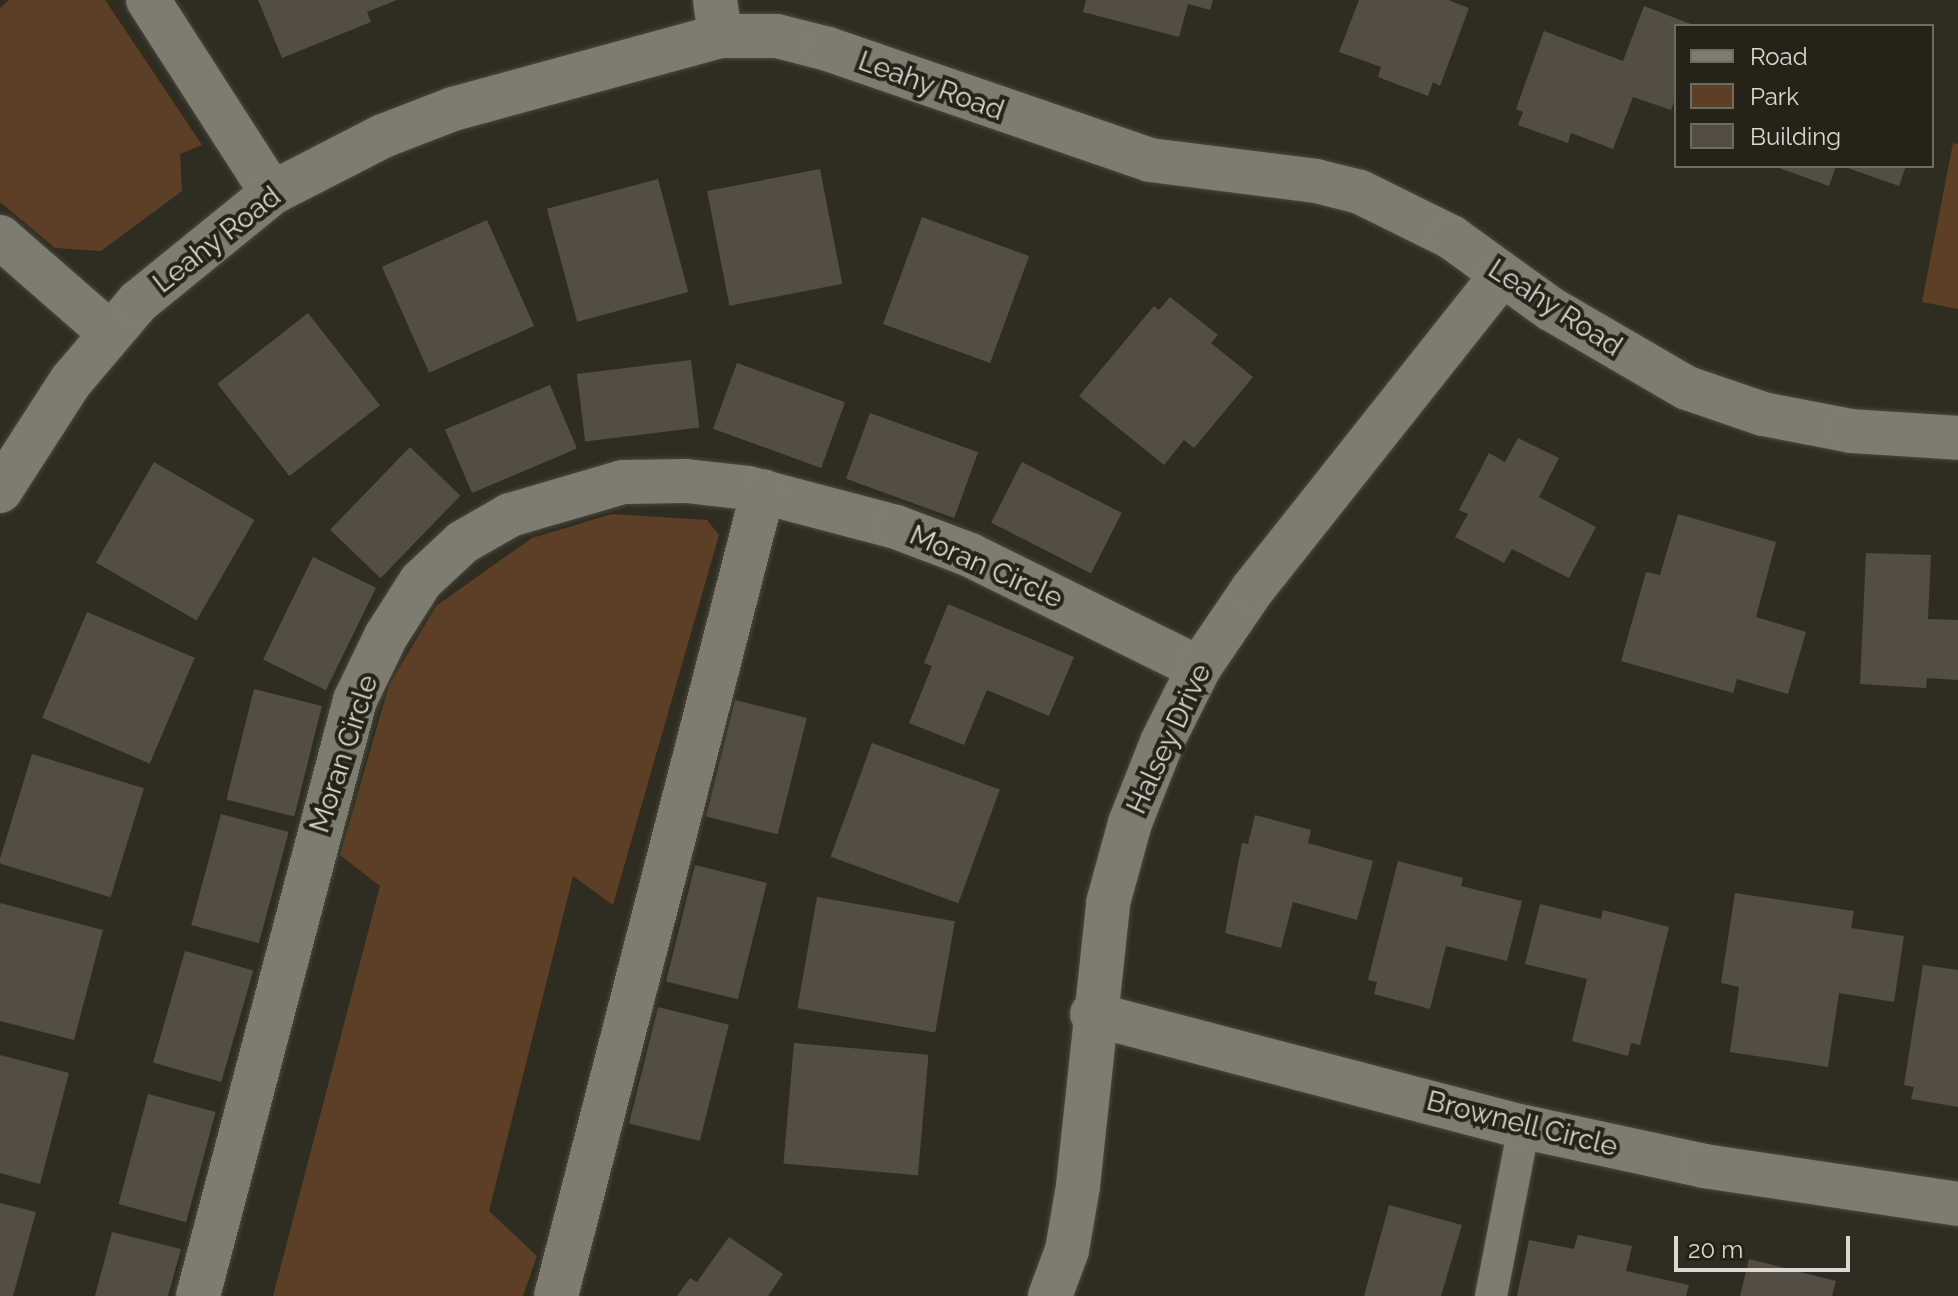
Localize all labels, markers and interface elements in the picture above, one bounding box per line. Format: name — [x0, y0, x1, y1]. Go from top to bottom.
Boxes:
legend — [1674, 24, 1934, 168]
text: Road — [1750, 42, 1808, 71]
street label: Leahy Road — [853, 44, 1009, 128]
text: Park — [1750, 82, 1799, 111]
text: Building — [1750, 122, 1841, 151]
street label: Leahy Road — [146, 180, 288, 300]
street label: Leahy Road — [1482, 252, 1628, 364]
street label: Moran Circle — [904, 518, 1068, 616]
street label: Halsey Drive — [1120, 658, 1218, 820]
street label: Moran Circle — [303, 671, 385, 837]
street label: Brownell Circle — [1423, 1084, 1621, 1164]
scale bar — [1678, 1220, 1854, 1270]
text: 20 m — [1688, 1235, 1743, 1264]

